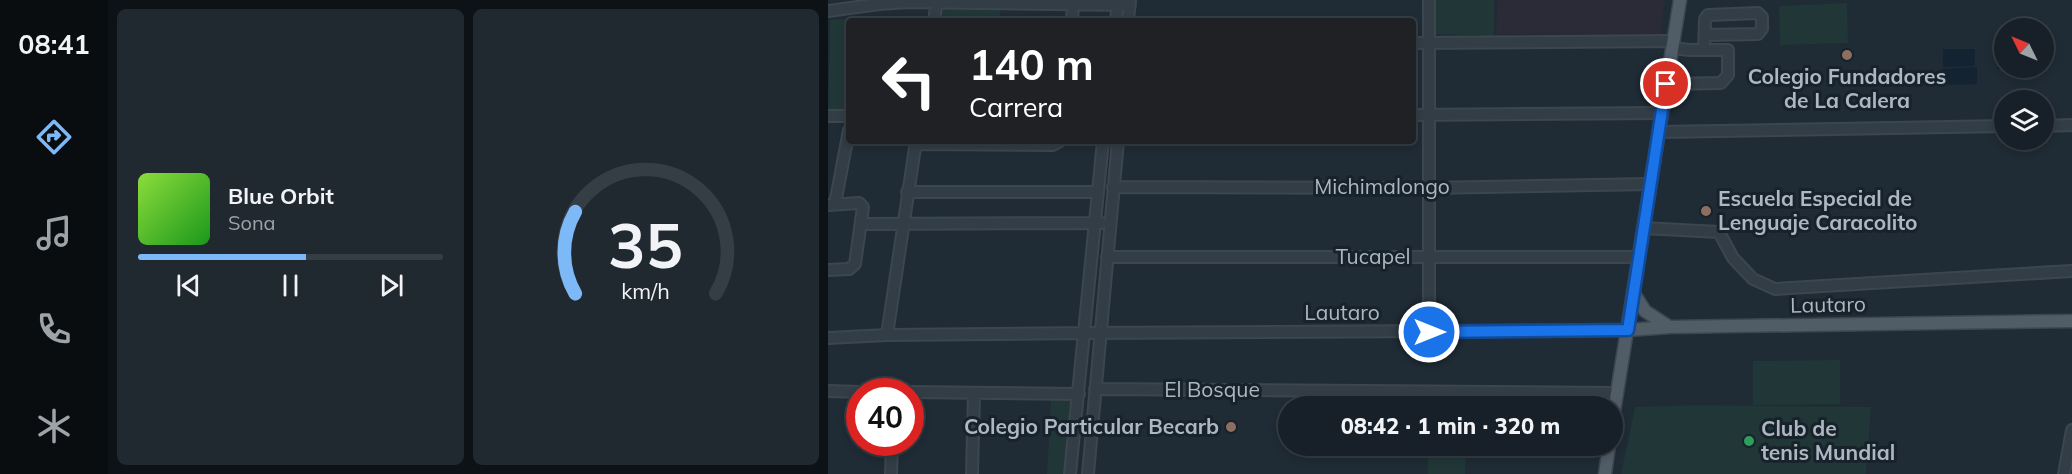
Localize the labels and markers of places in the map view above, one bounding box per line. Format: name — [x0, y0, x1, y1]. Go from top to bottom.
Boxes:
marker: Colegio Fundadores de La Calera — [1840, 48, 1854, 62]
pin — [1640, 58, 1691, 109]
place label: Colegio Fundadores de La Calera — [1748, 63, 1946, 113]
place label: Escuela Especial de Lenguaje Caracolito — [1718, 185, 1917, 235]
marker: Escuela Especial de Lenguaje Caracolito — [1699, 204, 1713, 218]
place label: Colegio Particular Becarb — [964, 413, 1219, 439]
place label: Club de tenis Mundial — [1761, 415, 1895, 465]
marker: Colegio Particular Becarb — [1224, 420, 1238, 434]
marker: Club de tenis Mundial — [1742, 434, 1756, 448]

